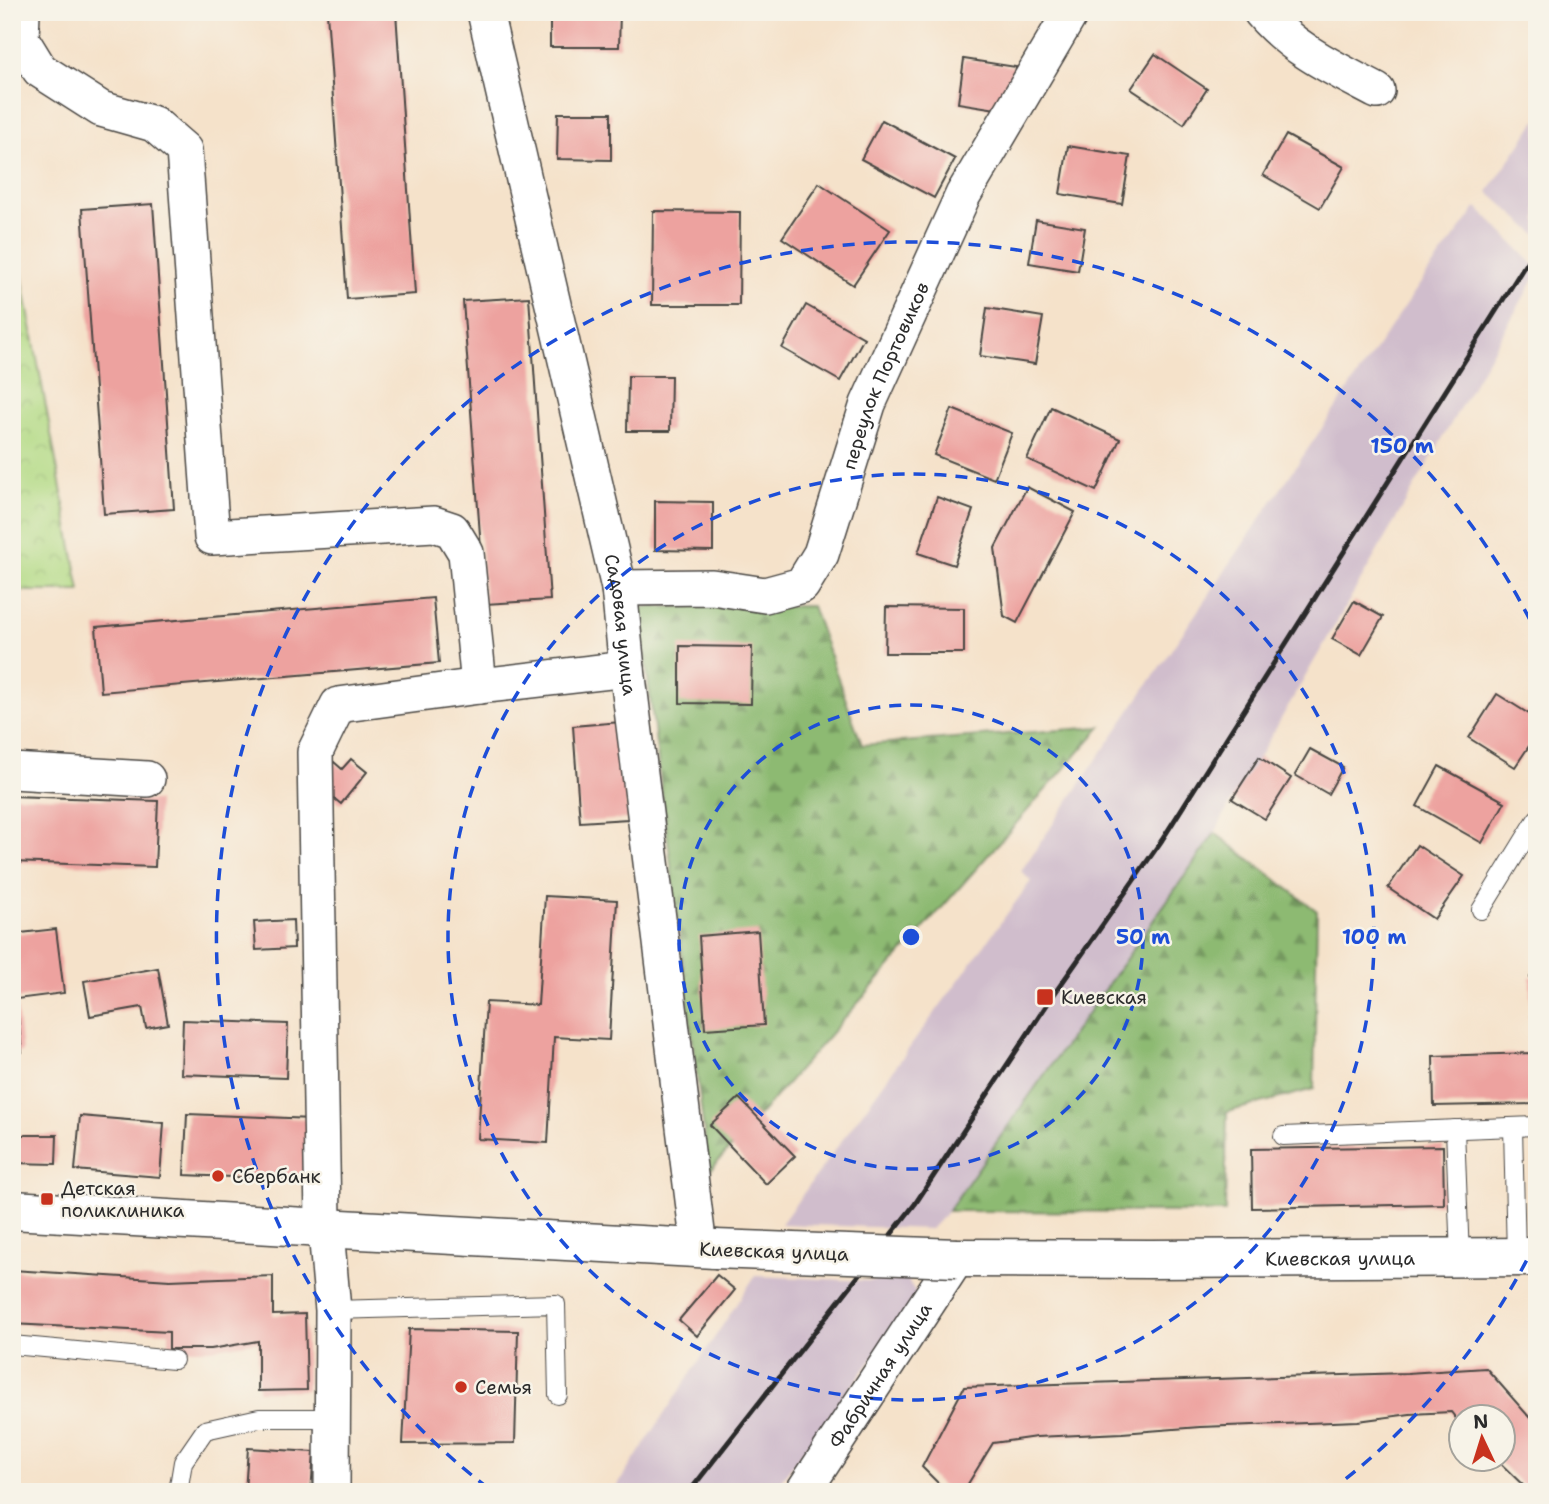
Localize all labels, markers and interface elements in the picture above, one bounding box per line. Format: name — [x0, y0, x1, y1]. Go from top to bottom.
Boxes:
street label: переулок Портовиков — [836, 278, 935, 473]
text: 150 m — [1370, 432, 1434, 460]
street label: Садовая улица — [598, 551, 642, 697]
text: 50 m — [1116, 923, 1170, 951]
text: 100 m — [1342, 923, 1406, 951]
centre of rings — [899, 925, 923, 949]
place label: Киевская — [1061, 985, 1147, 1010]
marker: Киевская — [1035, 987, 1055, 1007]
place label: Сбербанк — [232, 1164, 321, 1189]
marker: Сбербанк — [210, 1168, 226, 1184]
place label: Детская поликлиника — [61, 1176, 184, 1223]
marker: Детская поликлиника — [39, 1191, 55, 1207]
street label: Киевская улица — [699, 1236, 849, 1267]
street label: Киевская улица — [1265, 1246, 1415, 1271]
street label: Фабричная улица — [823, 1297, 938, 1453]
place label: Семья — [475, 1375, 532, 1400]
marker: Семья — [453, 1379, 469, 1395]
north arrow — [1448, 1402, 1518, 1472]
text: N — [1472, 1409, 1489, 1435]

